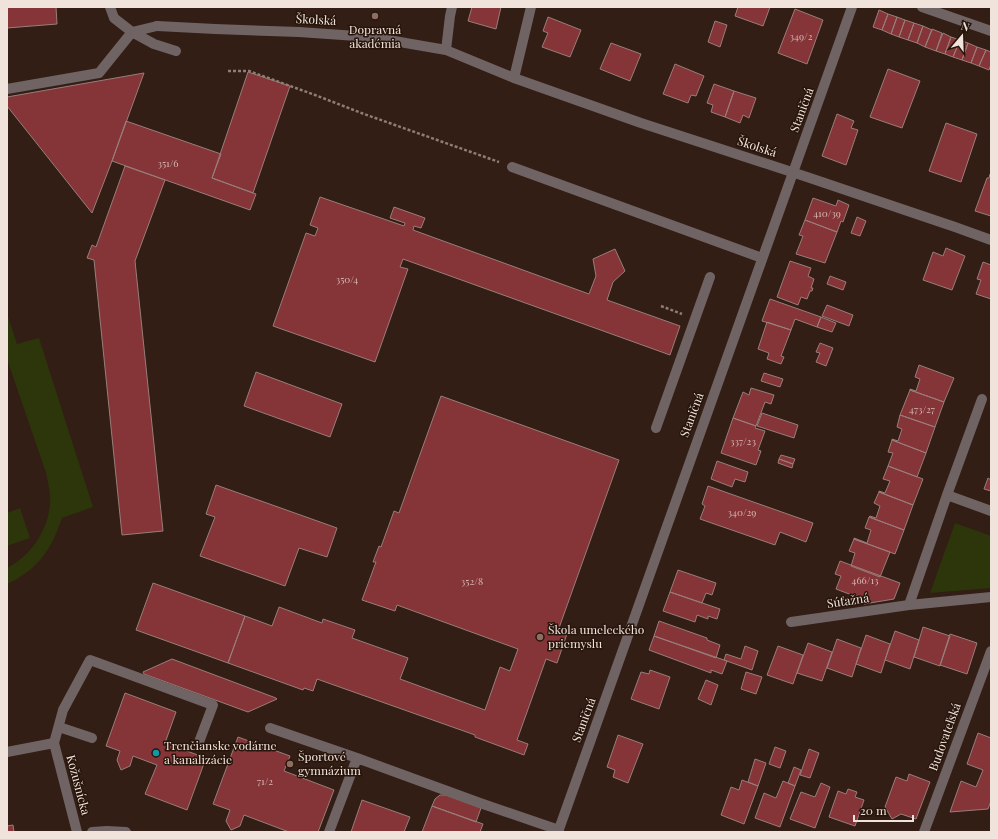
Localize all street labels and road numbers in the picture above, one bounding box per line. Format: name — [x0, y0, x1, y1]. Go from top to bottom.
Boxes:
street label: Školská — [295, 10, 337, 28]
street label: Staničná — [786, 85, 817, 134]
street label: Školská — [736, 132, 779, 160]
street label: Staničná — [676, 390, 707, 439]
street label: Súťažná — [826, 589, 870, 611]
street label: Staničná — [568, 695, 599, 744]
street label: Budovateľská — [924, 700, 964, 773]
street label: Kožušnícka — [63, 753, 95, 817]

